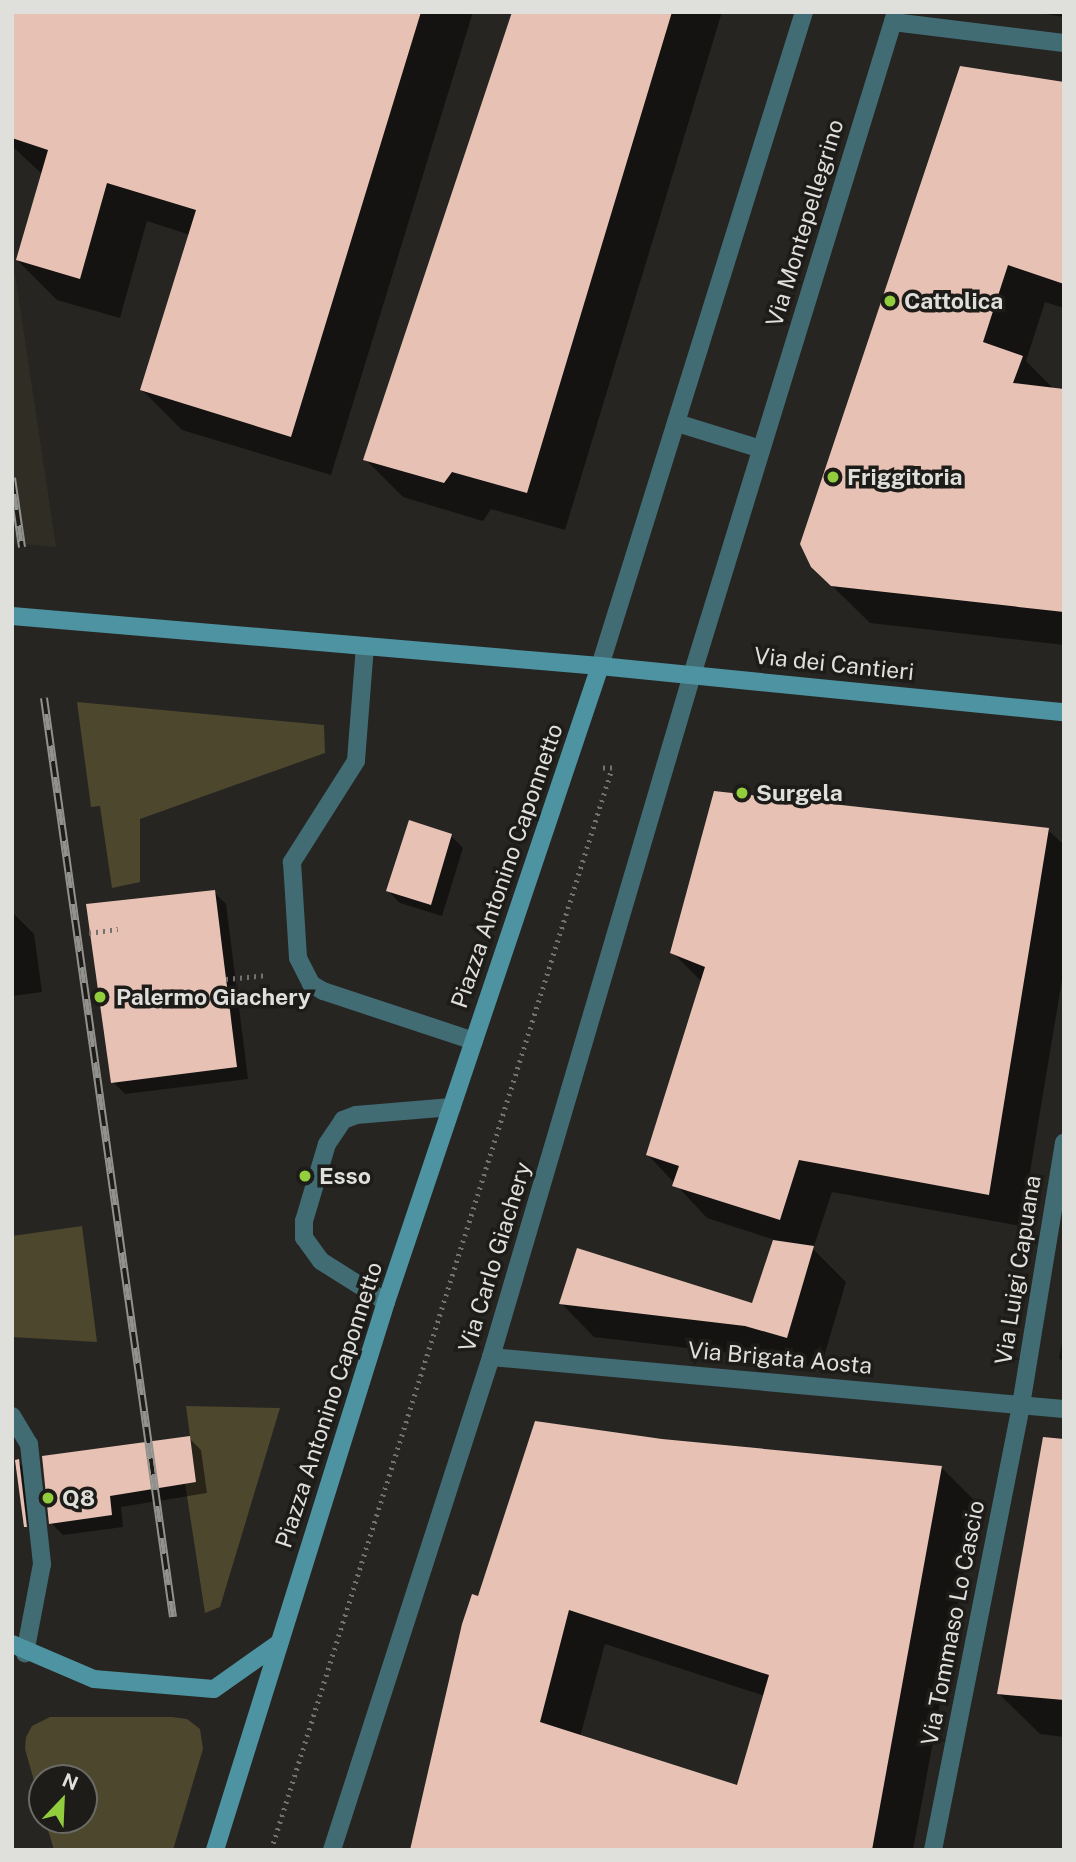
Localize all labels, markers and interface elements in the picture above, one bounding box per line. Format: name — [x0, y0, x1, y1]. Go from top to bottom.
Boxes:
street label: Via Montepellegrino — [760, 116, 850, 330]
place label: Cattolica — [904, 287, 1003, 315]
marker: Cattolica — [882, 293, 898, 309]
place label: Friggitoria — [847, 463, 963, 491]
marker: Friggitoria — [825, 469, 841, 485]
street label: Via dei Cantieri — [752, 642, 916, 686]
street label: Piazza Antonino Caponnetto — [445, 720, 569, 1012]
place label: Surgela — [756, 779, 843, 807]
marker: Surgela — [734, 785, 750, 801]
place label: Palermo Giachery — [116, 983, 311, 1011]
marker: Palermo Giachery — [90, 987, 110, 1007]
street label: Via Carlo Giachery — [453, 1159, 537, 1355]
place label: Esso — [319, 1162, 371, 1190]
marker: Esso — [297, 1168, 313, 1184]
street label: Via Luigi Capuana — [989, 1173, 1047, 1367]
street label: Piazza Antonino Caponnetto — [270, 1259, 388, 1551]
street label: Via Brigata Aosta — [687, 1336, 873, 1380]
place label: Q8 — [62, 1484, 95, 1512]
marker: Q8 — [40, 1490, 56, 1506]
street label: Via Tommaso Lo Cascio — [916, 1498, 990, 1748]
north arrow — [28, 1764, 98, 1834]
text: N — [59, 1768, 82, 1795]

